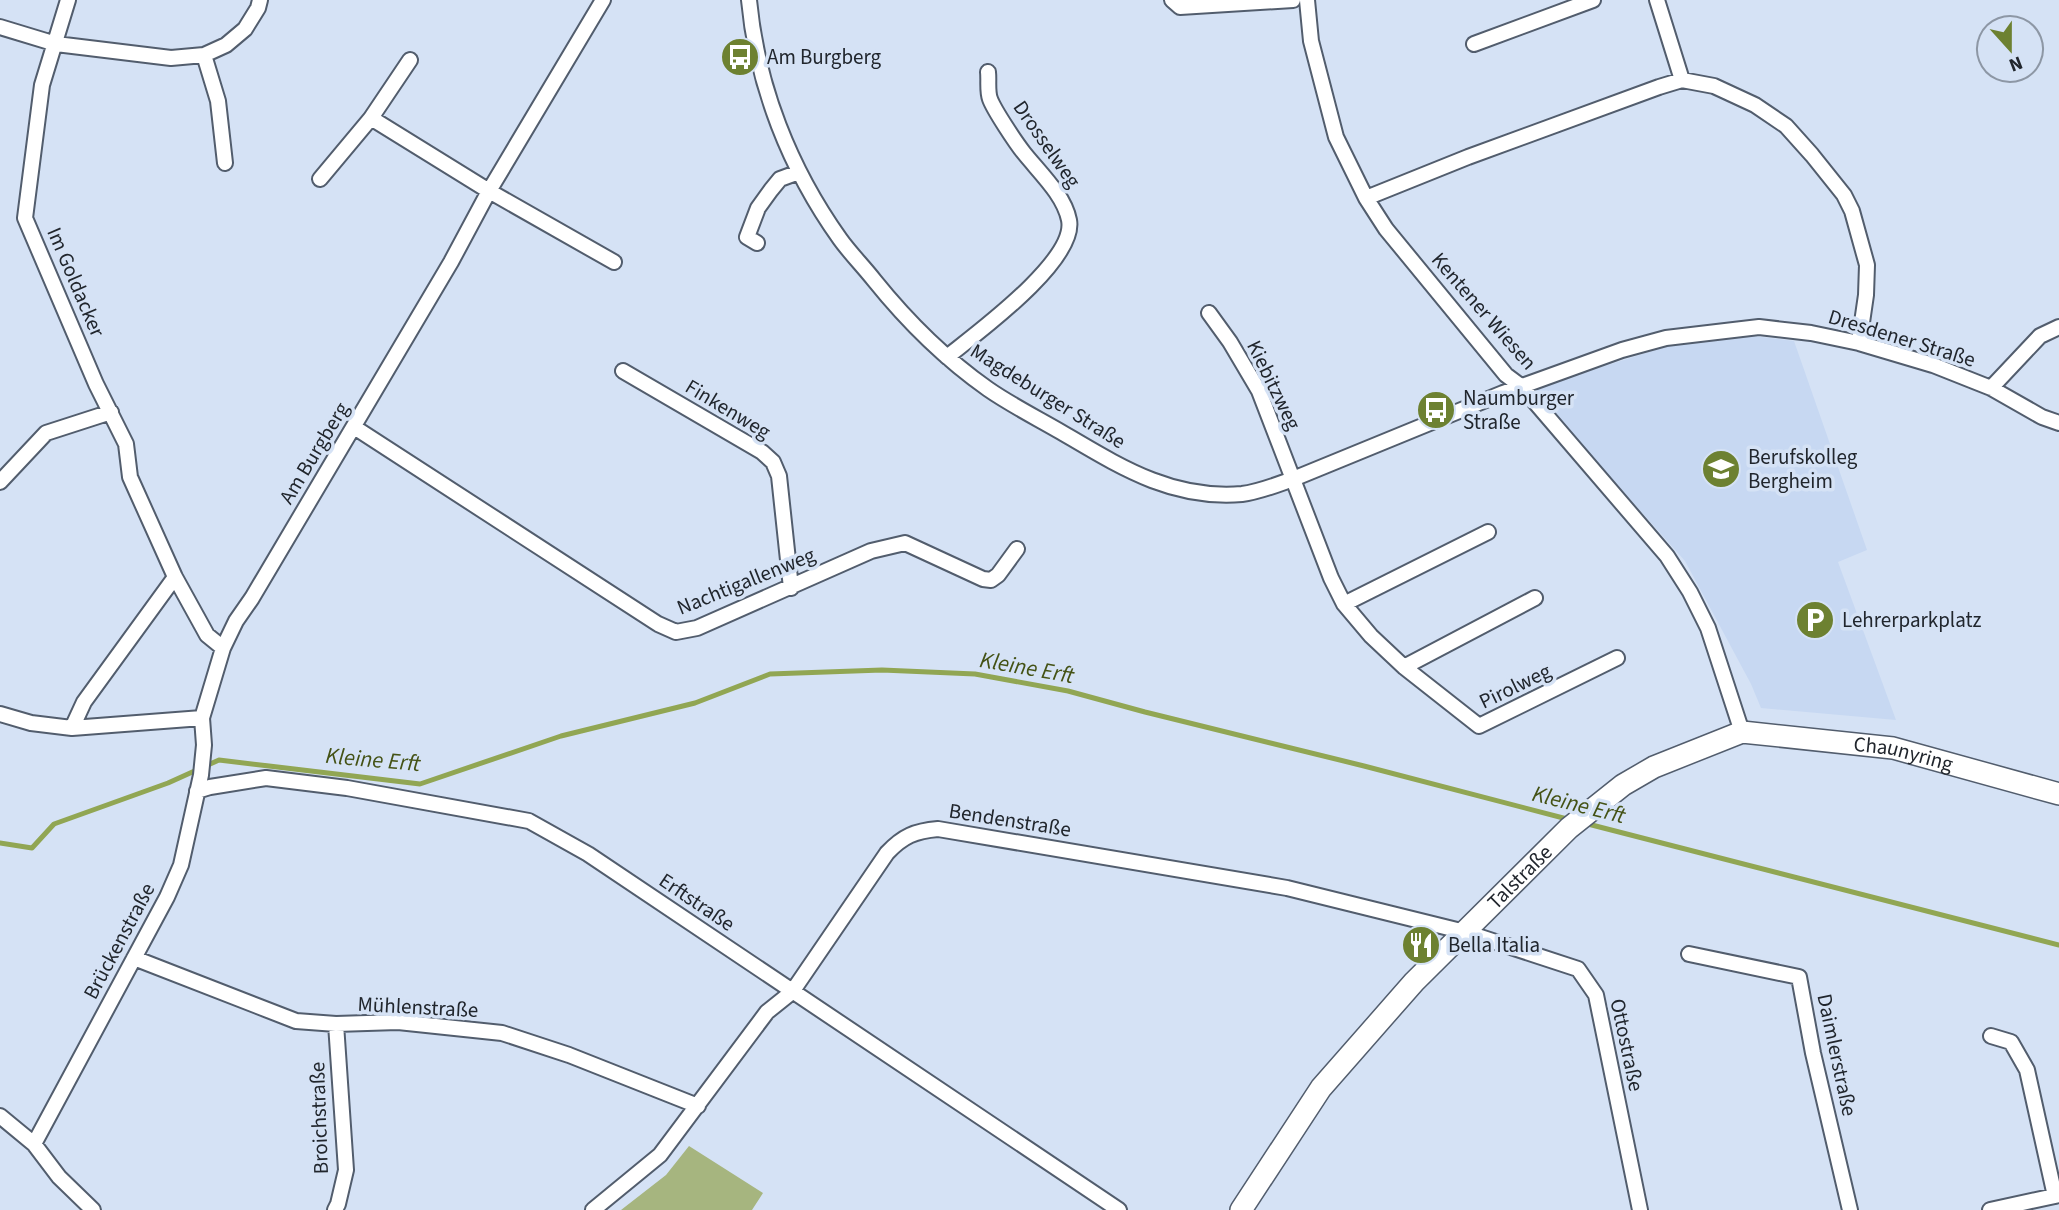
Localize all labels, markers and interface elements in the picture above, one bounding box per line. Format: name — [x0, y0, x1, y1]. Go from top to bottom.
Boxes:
north arrow — [1975, 14, 2045, 84]
bus stop icon: Am Burgberg — [719, 36, 761, 78]
place label: Am Burgberg — [767, 42, 882, 72]
text: N — [2005, 49, 2026, 78]
street label: Drosselweg — [1006, 94, 1088, 194]
street label: Im Goldacker — [39, 223, 113, 342]
street label: Kentener Wiesen — [1424, 246, 1544, 376]
street label: Dresdener Straße — [1825, 301, 1979, 375]
street label: Kiebitzweg — [1239, 335, 1309, 435]
street label: Magdeburger Straße — [964, 336, 1132, 456]
street label: Finkenweg — [680, 372, 777, 446]
place label: Naumburger Straße — [1463, 383, 1575, 437]
bus stop icon: Naumburger Straße — [1415, 389, 1457, 431]
street label: Am Burgberg — [272, 396, 356, 510]
place label: Berufskolleg Bergheim — [1748, 442, 1858, 496]
school or university icon: Berufskolleg Bergheim — [1700, 448, 1742, 490]
street label: Nachtigallenweg — [672, 539, 820, 622]
parking icon: Lehrerparkplatz — [1794, 599, 1836, 641]
place label: Lehrerparkplatz — [1842, 605, 1982, 635]
water label: Kleine Erft — [977, 643, 1078, 692]
street label: Pirolweg — [1474, 656, 1556, 716]
street label: Chaunyring — [1852, 729, 1957, 779]
water label: Kleine Erft — [324, 739, 423, 780]
water label: Kleine Erft — [1529, 777, 1630, 832]
street label: Bendenstraße — [947, 796, 1073, 844]
street label: Talstraße — [1480, 838, 1559, 916]
street label: Erftstraße — [653, 866, 741, 938]
street label: Brückenstraße — [76, 877, 162, 1005]
restaurant icon: Bella Italia — [1400, 924, 1442, 966]
place label: Bella Italia — [1448, 930, 1540, 960]
street label: Mühlenstraße — [357, 989, 479, 1025]
street label: Daimlerstraße — [1809, 991, 1865, 1119]
street label: Ottostraße — [1603, 996, 1651, 1094]
street label: Broichstraße — [302, 1061, 336, 1175]

